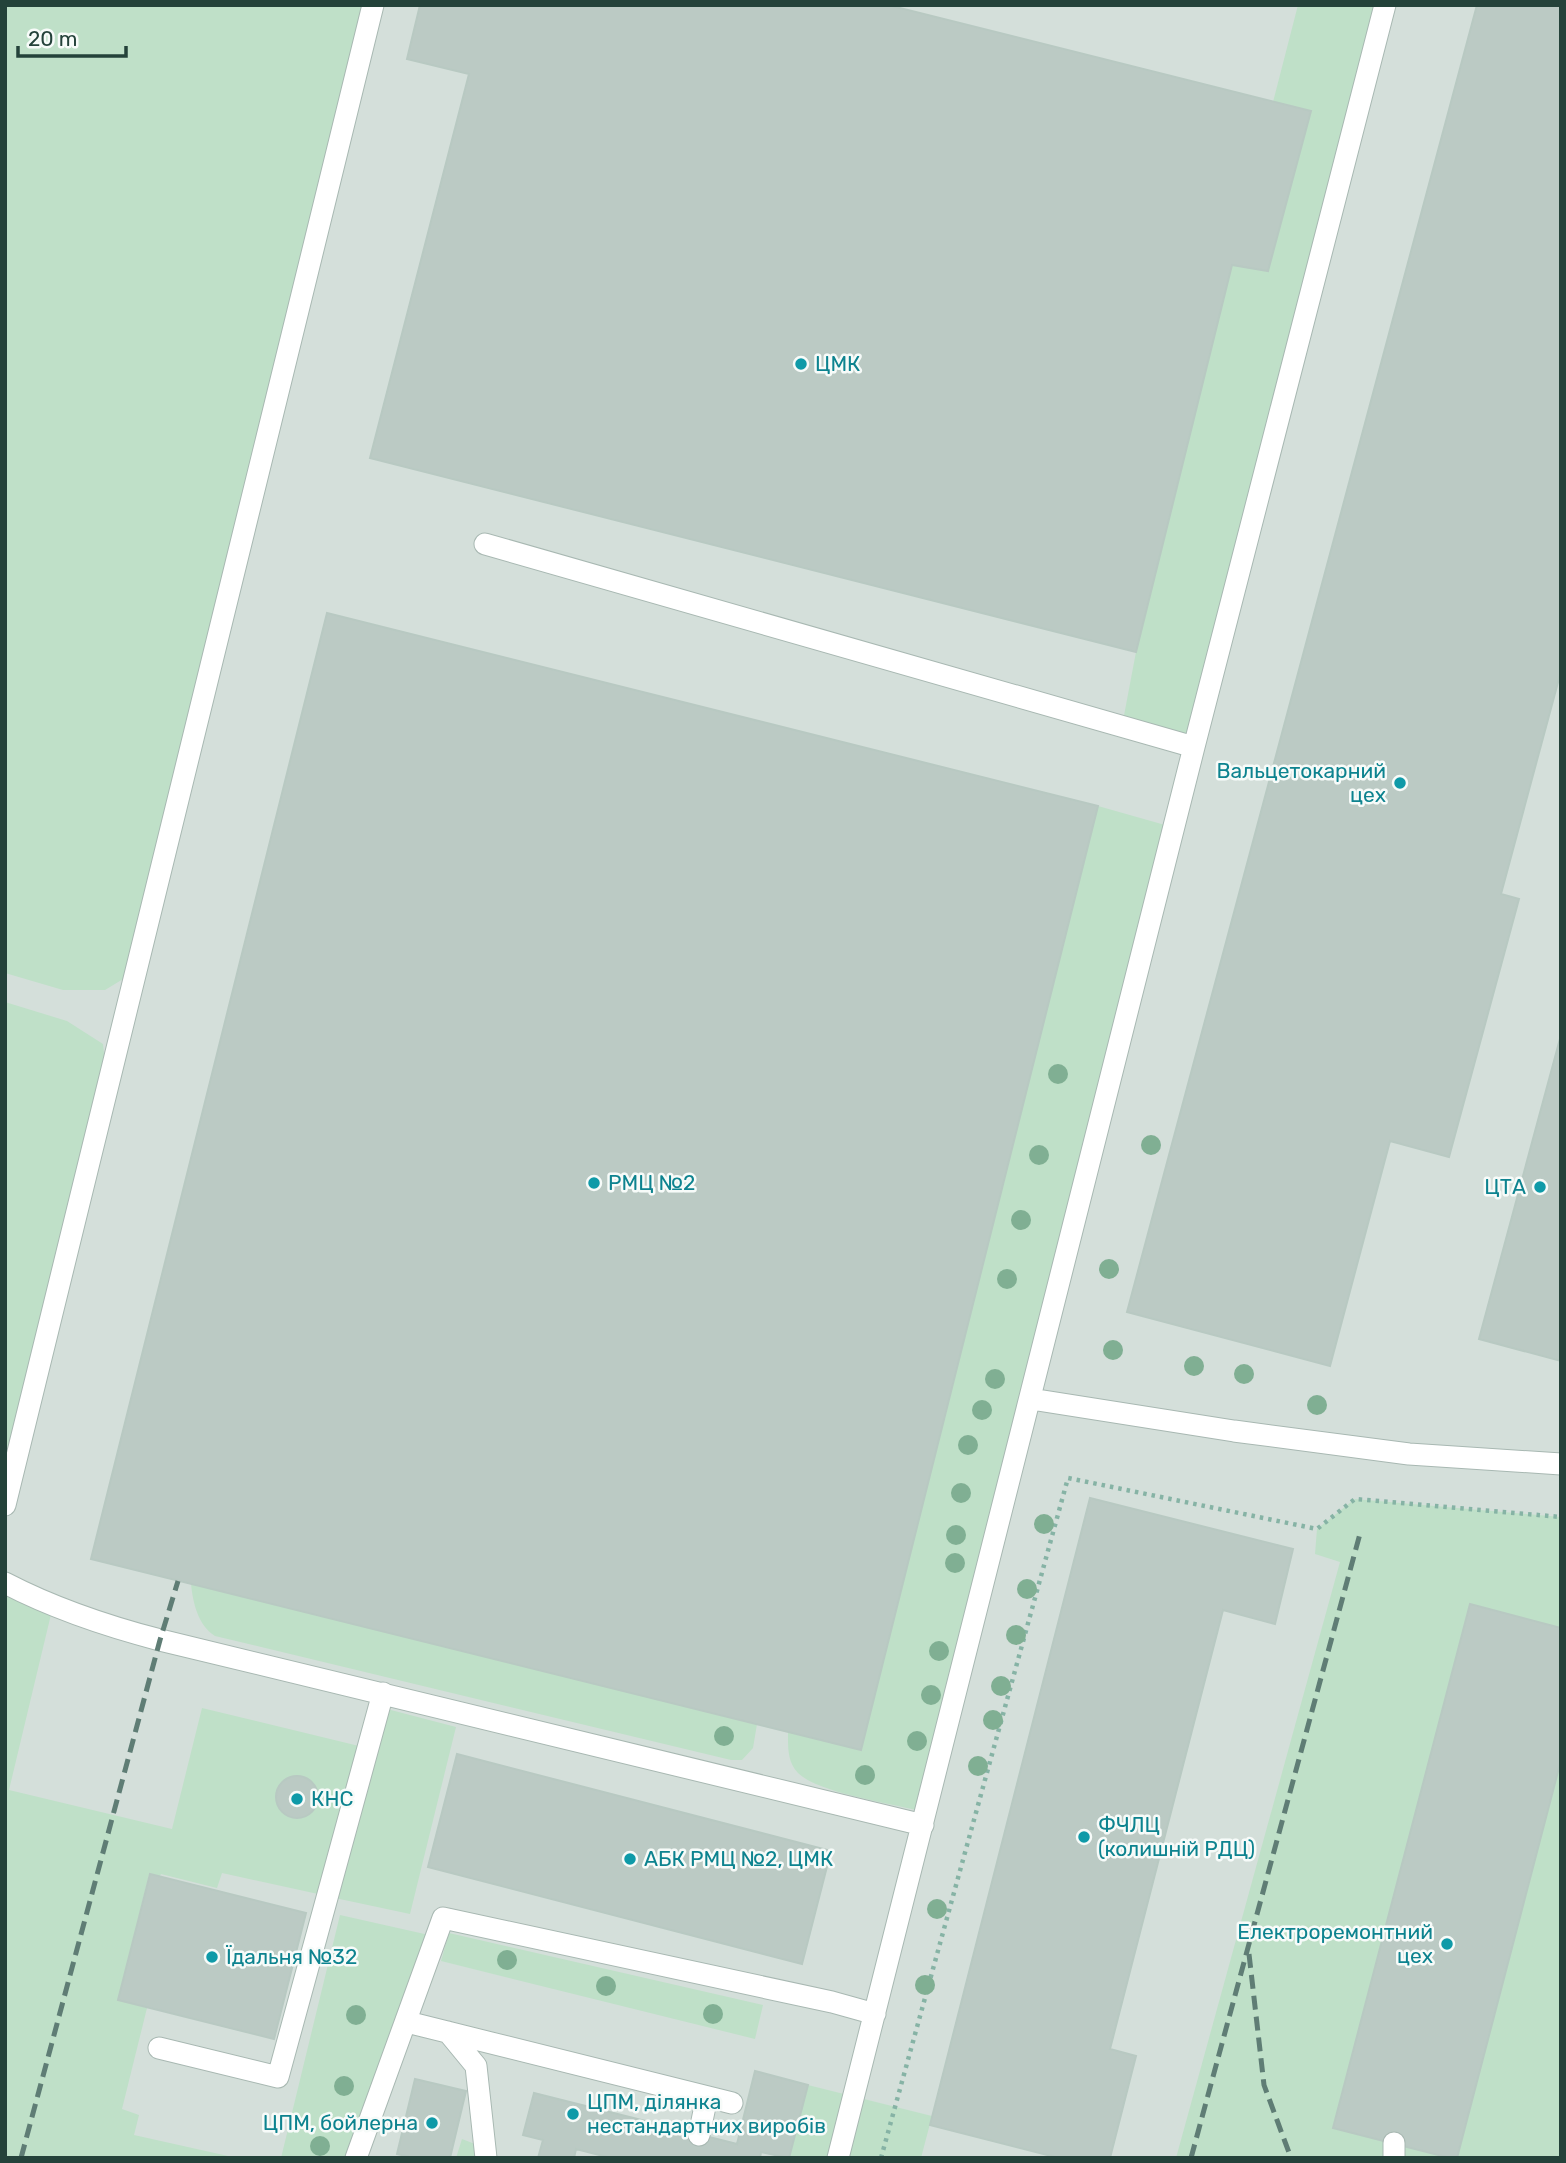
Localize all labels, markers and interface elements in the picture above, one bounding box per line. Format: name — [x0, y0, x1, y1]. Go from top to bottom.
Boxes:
scale bar — [18, 14, 126, 58]
text: 20 m — [28, 26, 77, 51]
place label: ЦМК — [815, 351, 861, 376]
marker: ЦМК — [793, 356, 809, 372]
place label: Вальцетокарний цех — [1216, 758, 1386, 807]
marker: Вальцетокарний цех — [1392, 775, 1408, 791]
place label: РМЦ №2 — [608, 1170, 695, 1195]
place label: ЦТА — [1484, 1174, 1526, 1199]
marker: РМЦ №2 — [586, 1175, 602, 1191]
marker: ЦТА — [1532, 1179, 1548, 1195]
place label: КНС — [311, 1786, 353, 1811]
marker: КНС — [289, 1791, 305, 1807]
place label: ФЧЛЦ (колишній РДЦ) — [1098, 1812, 1255, 1861]
marker: ФЧЛЦ (колишній РДЦ) — [1076, 1829, 1092, 1845]
place label: АБК РМЦ №2, ЦМК — [644, 1846, 833, 1871]
marker: АБК РМЦ №2, ЦМК — [622, 1851, 638, 1867]
place label: Електроремонтний цех — [1237, 1919, 1433, 1968]
marker: Електроремонтний цех — [1439, 1936, 1455, 1952]
place label: Їдальня №32 — [226, 1944, 357, 1969]
marker: Їдальня №32 — [204, 1949, 220, 1965]
place label: ЦПМ, ділянка нестандартних виробів — [587, 2089, 826, 2138]
marker: ЦПМ, ділянка нестандартних виробів — [565, 2106, 581, 2122]
place label: ЦПМ, бойлерна — [263, 2110, 418, 2135]
marker: ЦПМ, бойлерна — [424, 2115, 440, 2131]

